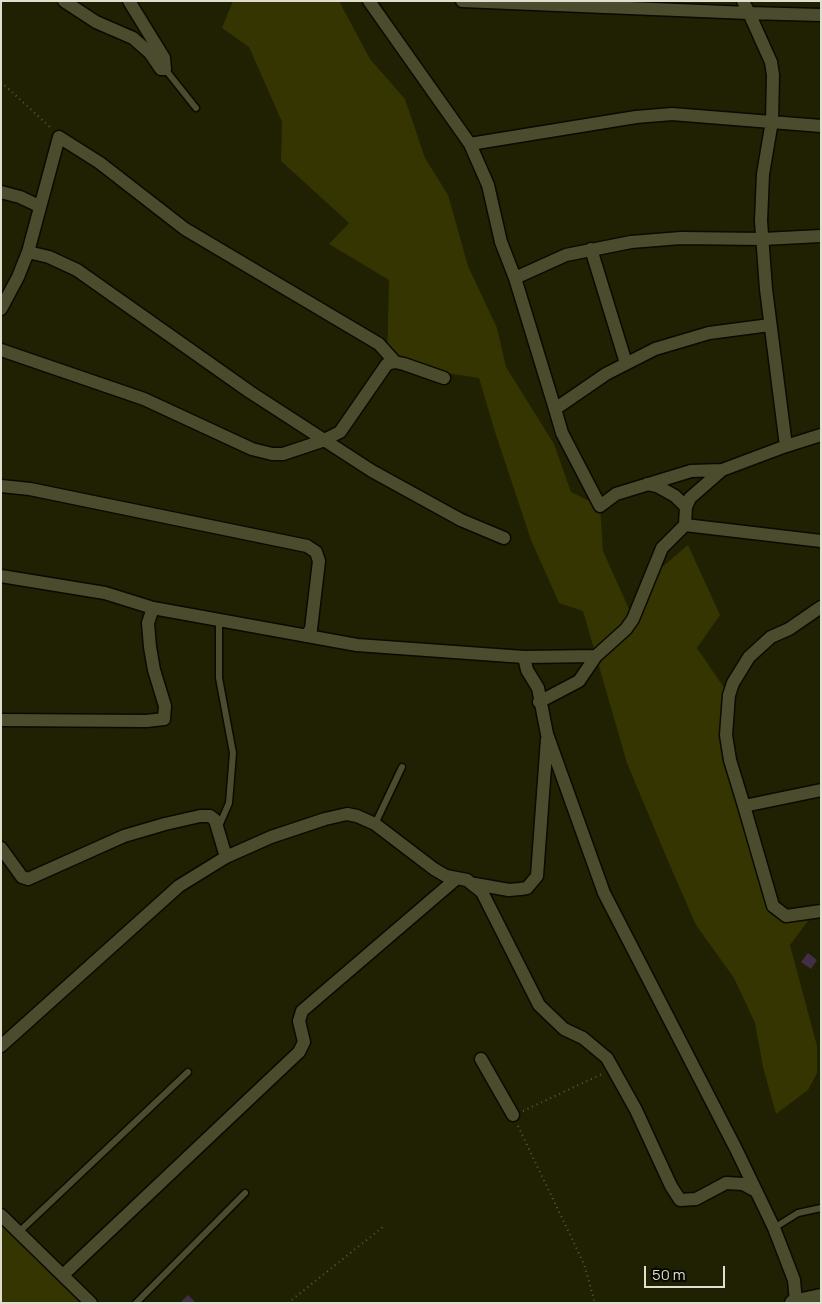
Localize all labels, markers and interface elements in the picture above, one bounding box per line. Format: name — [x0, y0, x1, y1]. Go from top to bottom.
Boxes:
scale bar — [647, 1256, 728, 1288]
text: 50 m — [652, 1264, 686, 1285]

